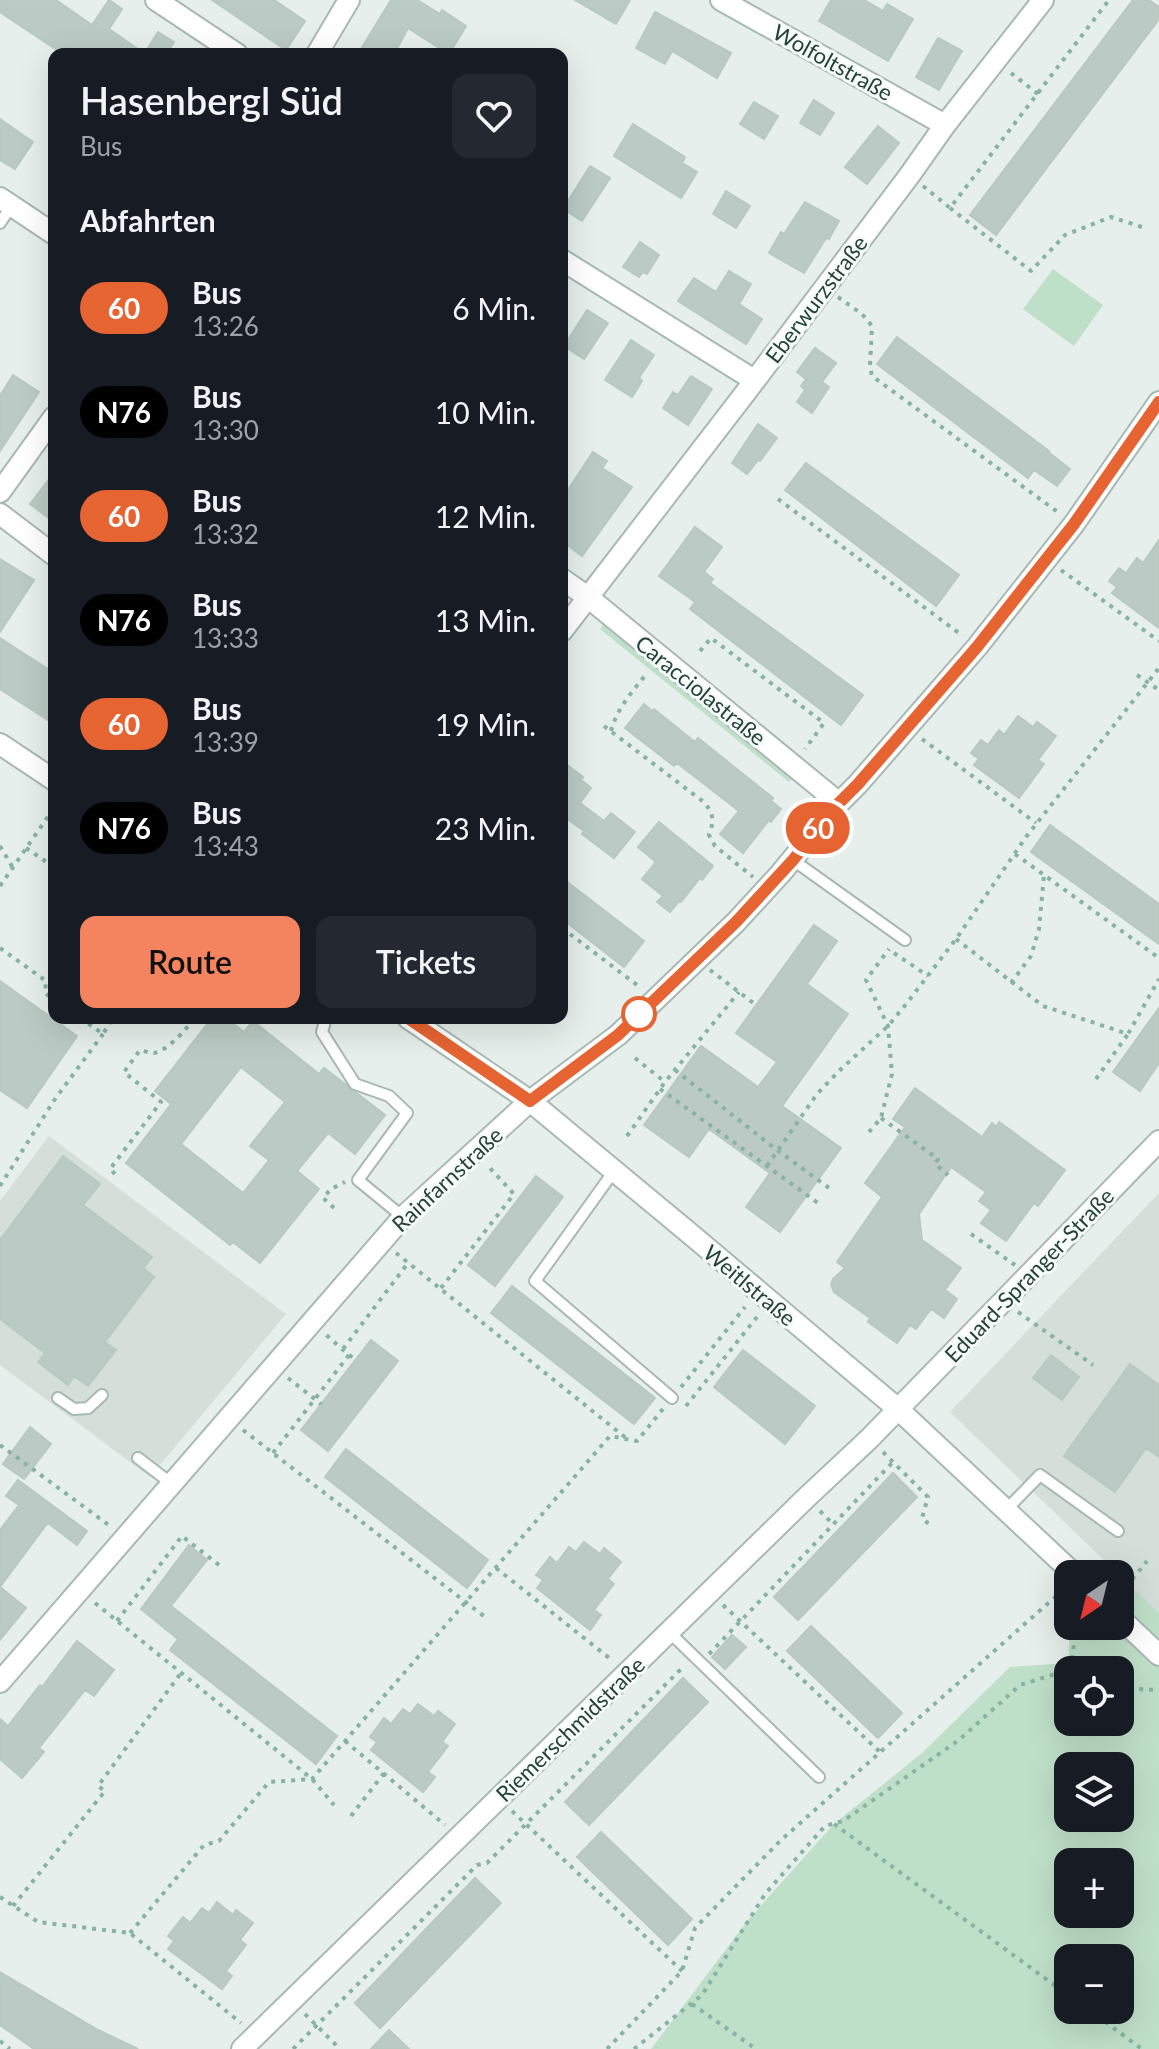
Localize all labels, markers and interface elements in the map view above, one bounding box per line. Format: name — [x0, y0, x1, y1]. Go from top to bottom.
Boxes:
street label: Wolfoltstraße — [768, 18, 898, 106]
button: heart — [452, 74, 536, 158]
text: Hasenbergl Süd — [80, 77, 343, 123]
text: Bus — [80, 130, 122, 162]
text: Abfahrten — [80, 202, 216, 238]
street label: Eberwurzstraße — [759, 230, 873, 368]
text: Bus — [192, 274, 242, 310]
text: 6 Min. — [452, 290, 536, 326]
text: 60 — [108, 291, 140, 325]
text: 13:26 — [192, 310, 259, 342]
text: Bus — [192, 378, 242, 414]
text: 10 Min. — [435, 394, 536, 430]
text: N76 — [97, 395, 151, 429]
text: 13:30 — [192, 414, 259, 446]
text: Bus — [192, 482, 242, 518]
text: 12 Min. — [435, 498, 536, 534]
text: 60 — [108, 499, 140, 533]
text: 13:32 — [192, 518, 259, 550]
text: Bus — [192, 586, 242, 622]
text: 13 Min. — [435, 602, 536, 638]
text: N76 — [97, 603, 151, 637]
text: 13:33 — [192, 622, 259, 654]
street label: Caracciolastraße — [630, 629, 772, 751]
text: Bus — [192, 690, 242, 726]
text: 19 Min. — [435, 706, 536, 742]
text: 60 — [108, 707, 140, 741]
text: 13:39 — [192, 726, 259, 758]
text: Bus — [192, 794, 242, 830]
line badge: 60 — [782, 802, 854, 854]
text: 23 Min. — [435, 810, 536, 846]
text: N76 — [97, 811, 151, 845]
text: 60 — [802, 811, 834, 845]
text: 13:43 — [192, 830, 259, 862]
button: Route — [80, 916, 300, 1008]
button: Tickets — [316, 916, 536, 1008]
unlabelled marker — [622, 997, 656, 1031]
street label: Rainfarnstraße — [386, 1121, 508, 1237]
street label: Eduard-Spranger-Straße — [939, 1182, 1119, 1368]
street label: Weitlstraße — [698, 1239, 802, 1331]
north arrow — [1054, 1560, 1134, 1640]
map controls — [1054, 1560, 1134, 2024]
street label: Riemerschmidstraße — [490, 1651, 650, 1807]
button: locate — [1054, 1656, 1134, 1736]
button: layers — [1054, 1752, 1134, 1832]
button: + — [1054, 1848, 1134, 1928]
button: − — [1054, 1944, 1134, 2024]

